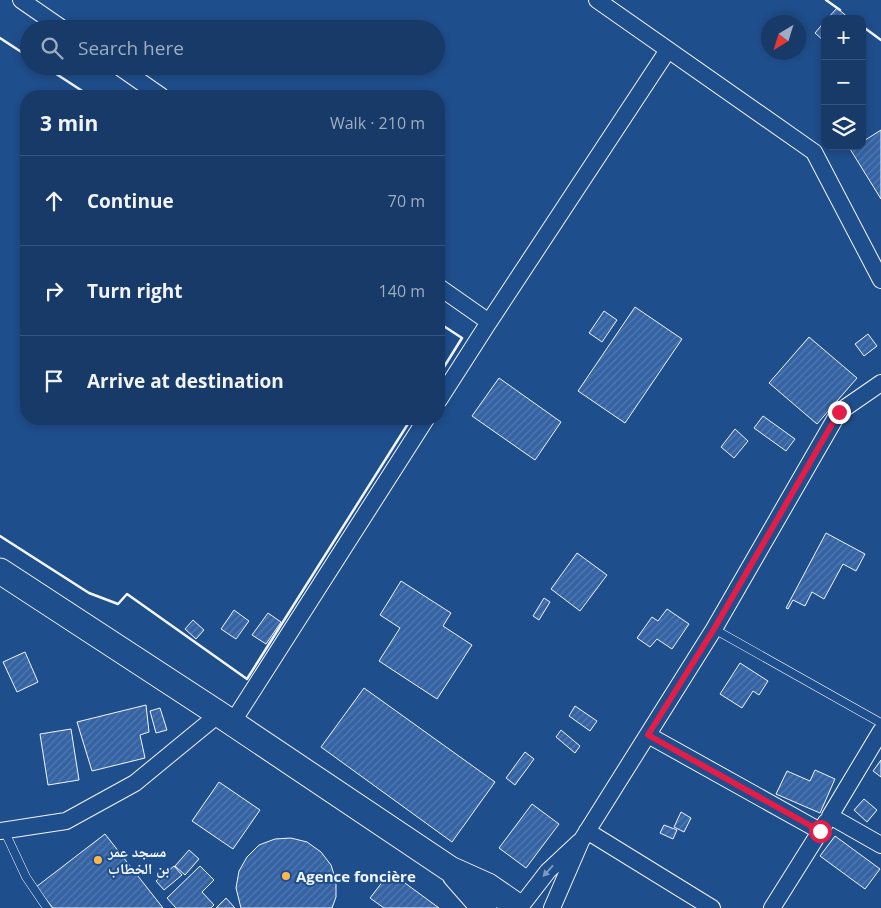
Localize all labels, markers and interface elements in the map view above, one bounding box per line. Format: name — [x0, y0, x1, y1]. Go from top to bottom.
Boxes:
north arrow — [761, 15, 806, 60]
map controls — [821, 15, 866, 150]
button: + — [821, 15, 866, 60]
search box — [20, 20, 445, 75]
icon: search — [38, 34, 66, 62]
text: Search here — [78, 35, 184, 61]
button: − — [821, 60, 866, 105]
button: layers — [821, 105, 866, 150]
text: 3 min — [40, 109, 98, 137]
text: Walk · 210 m — [330, 112, 425, 134]
icon: ahead — [40, 187, 68, 215]
text: Continue — [87, 188, 174, 214]
text: 70 m — [388, 190, 425, 212]
icon: right — [40, 277, 68, 305]
text: Turn right — [87, 278, 182, 304]
text: 140 m — [379, 280, 425, 302]
icon: arrive — [40, 367, 68, 395]
text: Arrive at destination — [87, 368, 284, 394]
route end — [828, 401, 851, 424]
route start — [809, 820, 832, 843]
place label: مسجد عمر بن الخطاب — [107, 841, 169, 878]
marker: مسجد عمر بن الخطاب — [92, 854, 104, 866]
one-way arrow — [542, 864, 554, 876]
place label: Agence foncière — [296, 866, 416, 886]
marker: Agence foncière — [280, 870, 292, 882]

